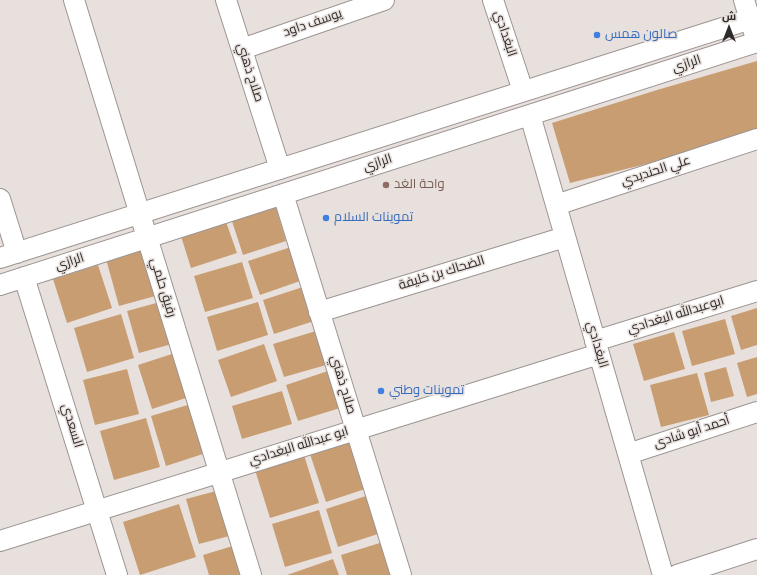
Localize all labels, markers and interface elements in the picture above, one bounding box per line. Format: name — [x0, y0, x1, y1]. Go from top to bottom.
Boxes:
text: ش — [722, 6, 736, 26]
street label: يوسف داود — [281, 7, 345, 41]
north arrow — [709, 8, 749, 48]
street label: البغدادي — [489, 9, 519, 59]
place label: صالون همس — [605, 27, 677, 43]
marker: صالون همس — [592, 30, 602, 40]
street label: صلاح ذهني — [232, 42, 266, 104]
street label: الرازي — [671, 53, 703, 77]
street label: الرازي — [362, 152, 394, 176]
street label: علي الحنديدي — [619, 153, 693, 191]
place label: واحة الغد — [394, 177, 444, 193]
marker: واحة الغد — [381, 180, 391, 190]
place label: تموينات السلام — [334, 210, 413, 226]
marker: تموينات السلام — [321, 213, 331, 223]
street label: الرازي — [54, 251, 86, 275]
street label: الضحاك بن خليفة — [397, 254, 487, 294]
street label: رفيق حلمي — [146, 257, 178, 319]
street label: ابوعبدالله البغدادي — [626, 294, 726, 338]
street label: البغدادي — [582, 320, 610, 370]
street label: صلاح ذهني — [326, 354, 358, 416]
place label: تموينات وطني — [389, 383, 464, 399]
marker: تموينات وطني — [376, 386, 386, 396]
street label: السعدي — [57, 402, 85, 450]
street label: أحمد أبو شادى — [652, 413, 732, 453]
street label: ابو عبدالله البغدادي — [247, 424, 351, 470]

